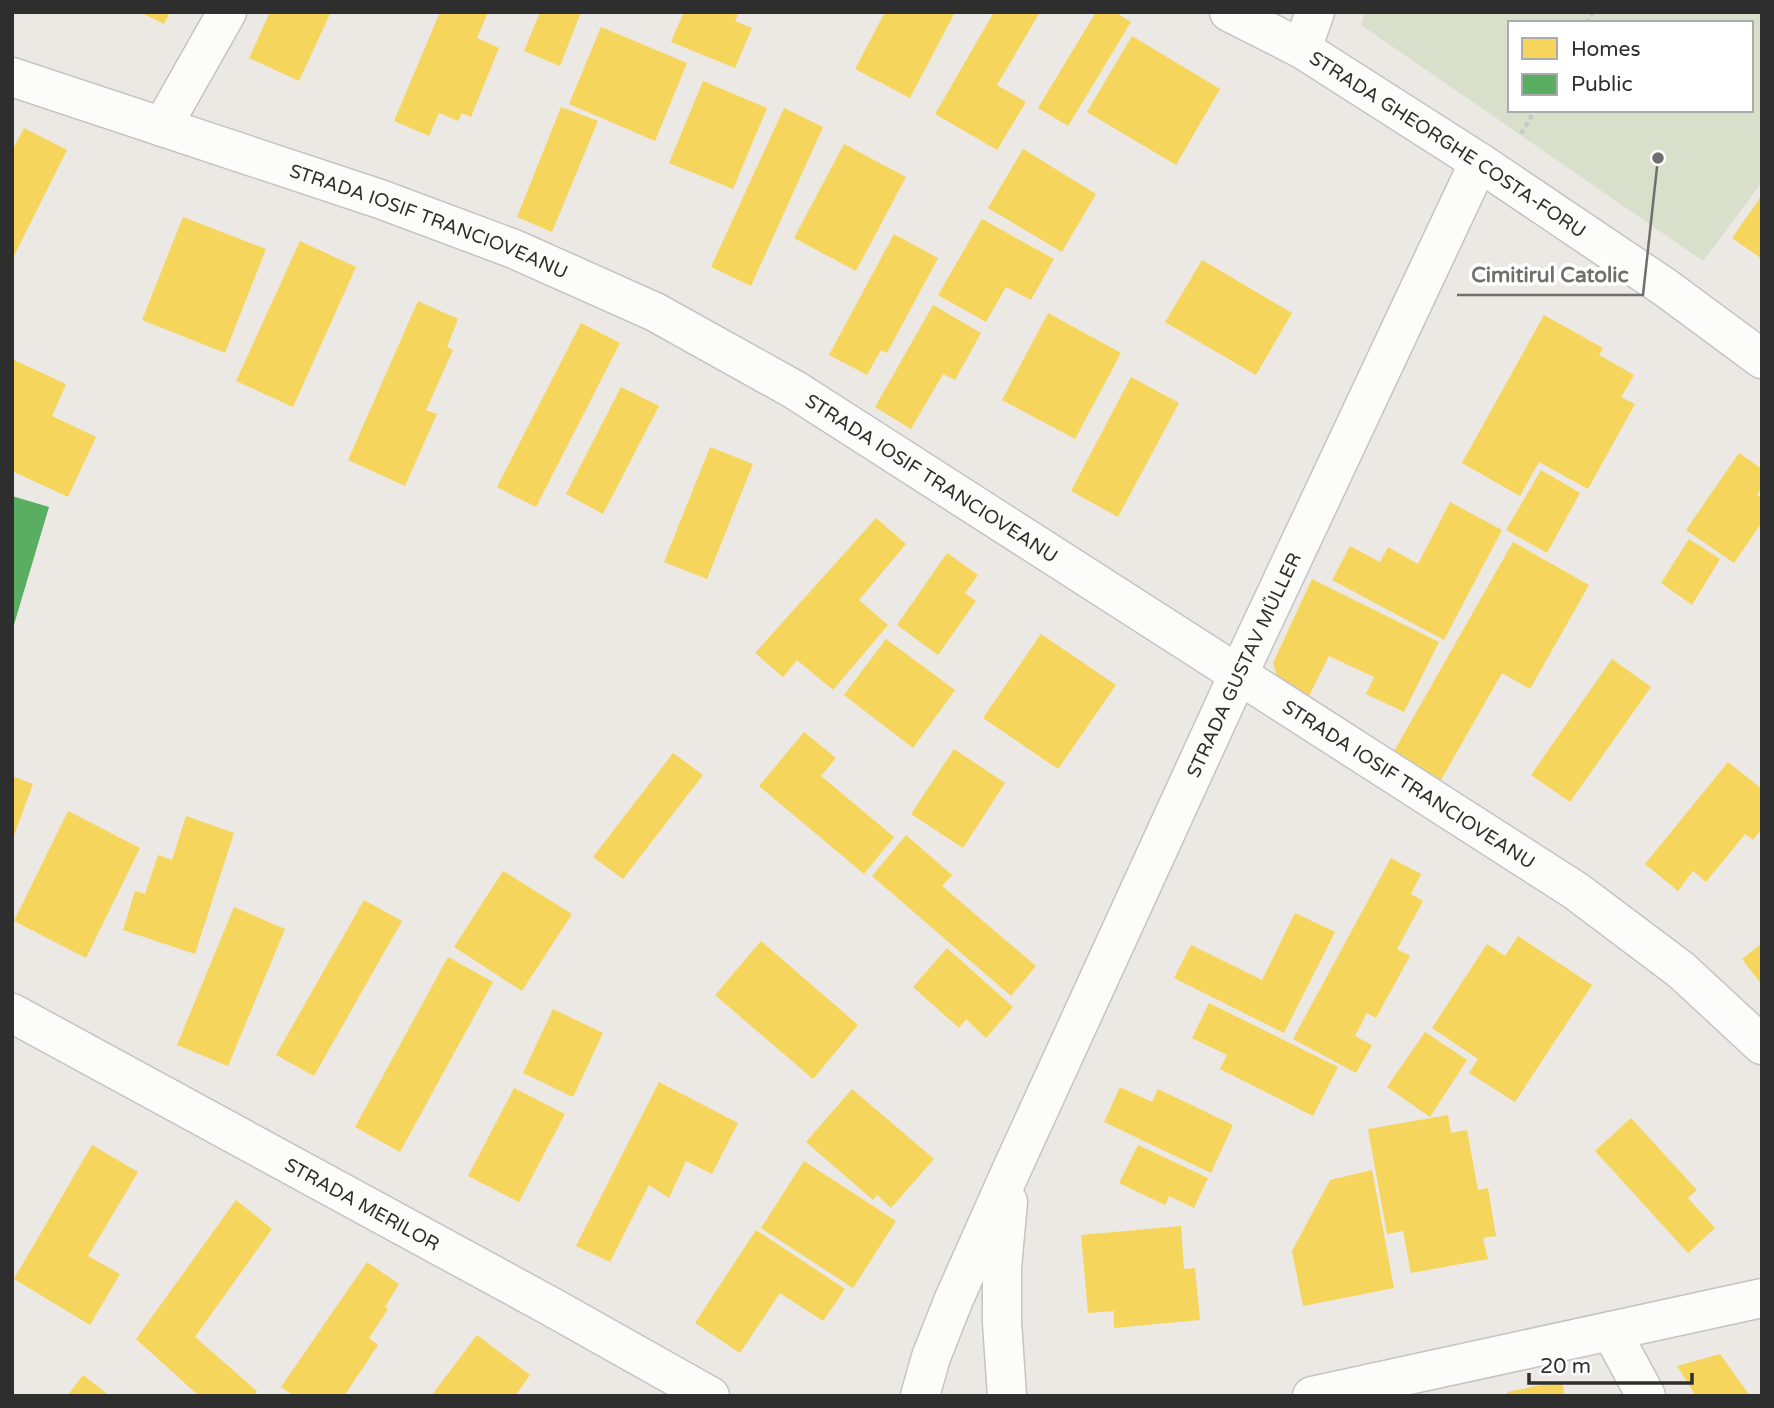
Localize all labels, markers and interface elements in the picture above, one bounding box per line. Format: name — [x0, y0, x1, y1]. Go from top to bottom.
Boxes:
legend — [1508, 21, 1753, 112]
text: Homes — [1571, 37, 1641, 62]
street label: STRADA GHEORGHE COSTA-FORU — [1305, 47, 1590, 243]
text: Public — [1571, 72, 1633, 97]
street label: STRADA IOSIF TRANCIOVEANU — [287, 160, 571, 284]
callout: Cimitirul Catolic — [1457, 253, 1643, 295]
text: Cimitirul Catolic — [1471, 263, 1629, 288]
street label: STRADA IOSIF TRANCIOVEANU — [801, 390, 1062, 568]
street label: STRADA GUSTAV MŰLLER — [1183, 549, 1306, 781]
street label: STRADA IOSIF TRANCIOVEANU — [1278, 696, 1539, 874]
street label: STRADA MERILOR — [281, 1154, 443, 1256]
scale bar — [1529, 1342, 1692, 1386]
text: 20 m — [1540, 1354, 1591, 1379]

